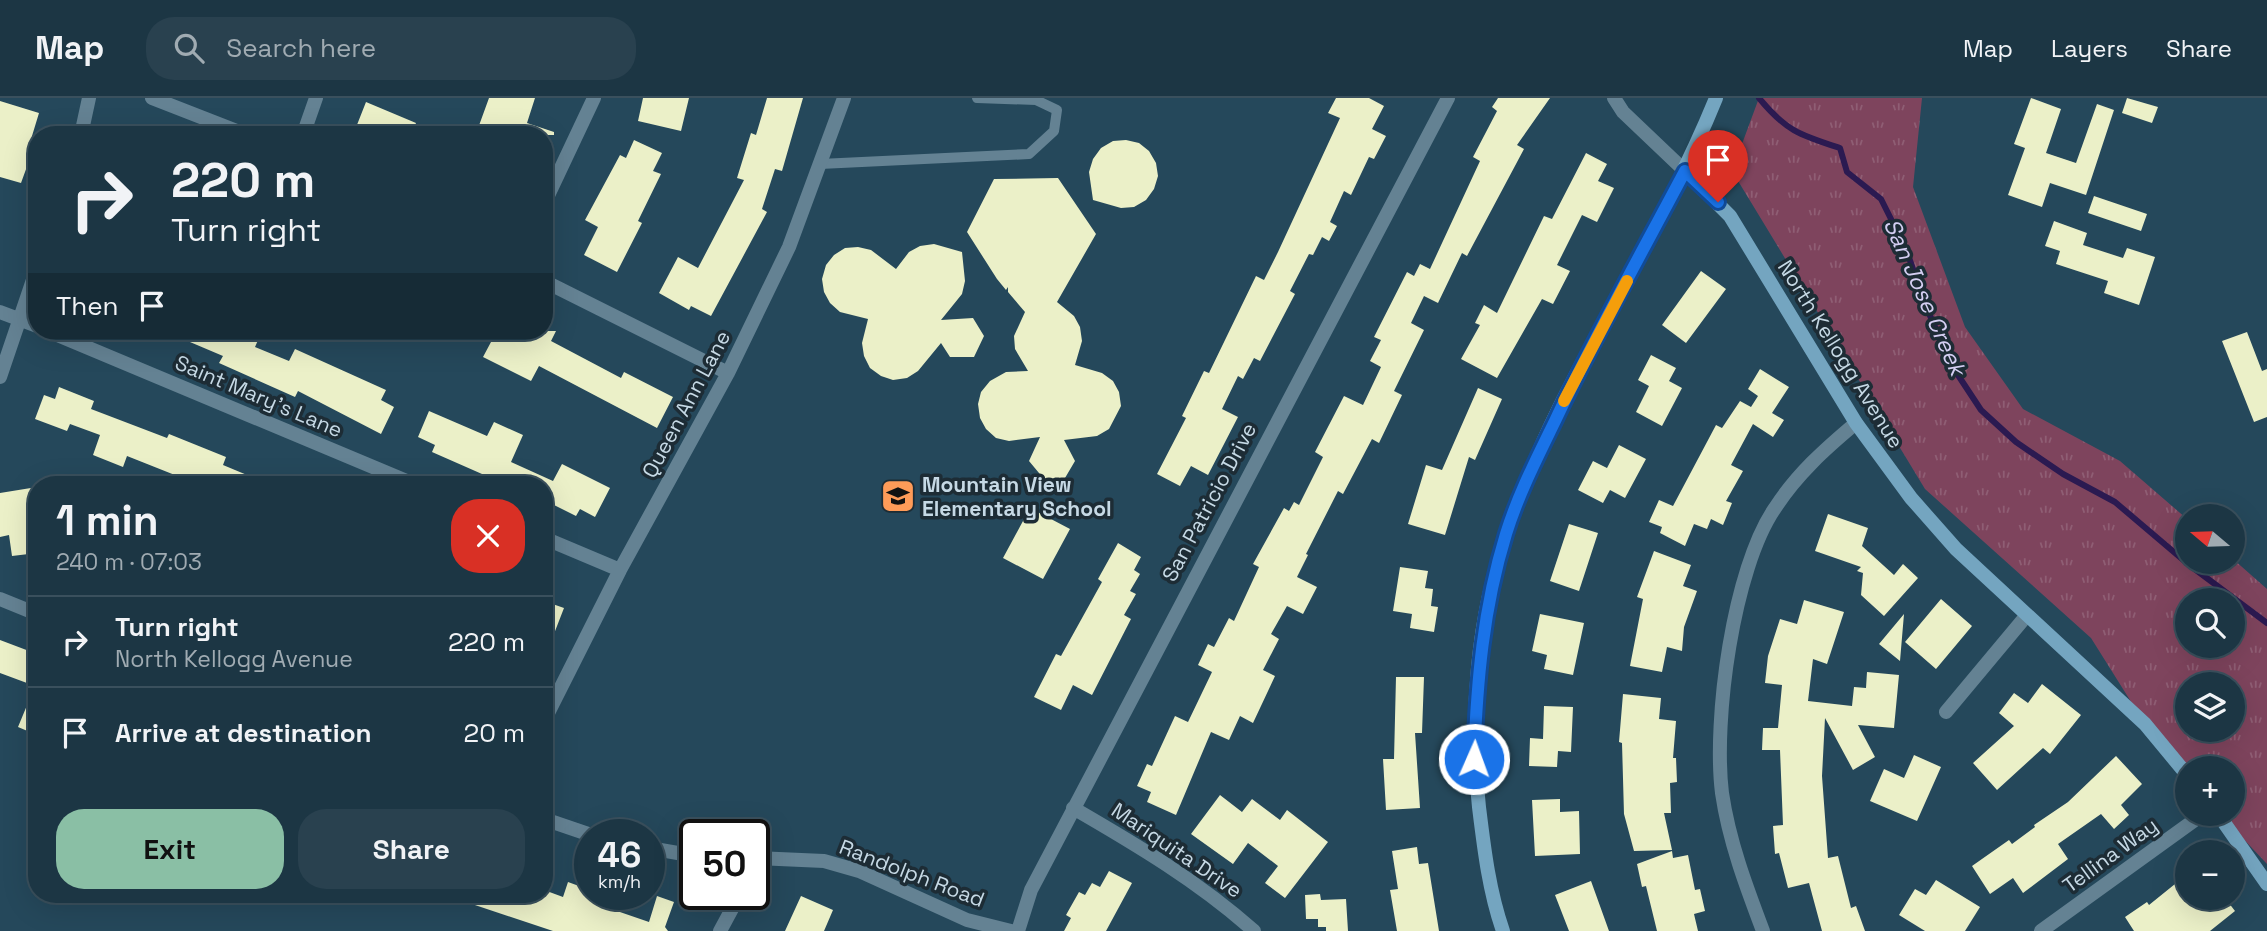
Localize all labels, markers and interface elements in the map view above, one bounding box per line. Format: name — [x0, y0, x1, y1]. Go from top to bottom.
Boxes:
search box — [146, 17, 636, 80]
text: Map — [35, 27, 104, 69]
icon: search — [170, 29, 208, 67]
text: Search here — [226, 31, 376, 65]
text: Map — [1963, 33, 2013, 64]
text: Layers — [2051, 33, 2128, 64]
text: Share — [2166, 33, 2232, 64]
pin — [1688, 130, 1748, 202]
icon: arrive — [1699, 141, 1737, 179]
text: 220 m — [171, 149, 315, 211]
icon: right — [56, 154, 147, 245]
text: Turn right — [171, 210, 321, 250]
water label: San Jose Creek — [1877, 214, 1974, 383]
street label: North Kellogg Avenue — [1772, 255, 1910, 453]
icon: arrive — [133, 287, 171, 325]
text: Then — [56, 289, 119, 323]
street label: Queen Ann Lane — [636, 326, 736, 482]
street label: Saint Mary's Lane — [171, 349, 347, 443]
street label: San Patricio Drive — [1156, 418, 1262, 586]
place label: Mountain View Elementary School — [922, 471, 1112, 522]
school or university icon: Mountain View Elementary School — [879, 477, 917, 515]
text: 1 min — [56, 494, 159, 547]
button: close — [451, 499, 525, 573]
north arrow — [2175, 504, 2245, 574]
map controls — [2175, 504, 2245, 910]
text: 240 m · 07:03 — [56, 547, 202, 577]
button: search — [2175, 588, 2245, 658]
text: Turn right — [115, 610, 239, 644]
icon: right — [56, 623, 94, 661]
text: 220 m — [448, 625, 525, 659]
text: North Kellogg Avenue — [115, 644, 353, 674]
button: layers — [2175, 672, 2245, 742]
icon: arrive — [56, 714, 94, 752]
text: Arrive at destination — [115, 716, 372, 750]
text: 20 m — [464, 716, 525, 750]
position arrow — [1437, 722, 1511, 796]
button: + — [2175, 756, 2245, 826]
street label: Mariquita Drive — [1106, 796, 1248, 904]
button: Exit — [56, 809, 284, 889]
button: Share — [298, 809, 525, 889]
street label: Tellina Way — [2057, 811, 2163, 899]
speed limit sign: 50 — [679, 819, 770, 910]
text: 46 — [598, 833, 641, 877]
street label: Randolph Road — [836, 833, 988, 913]
button: − — [2175, 840, 2245, 910]
text: km/h — [598, 870, 641, 893]

